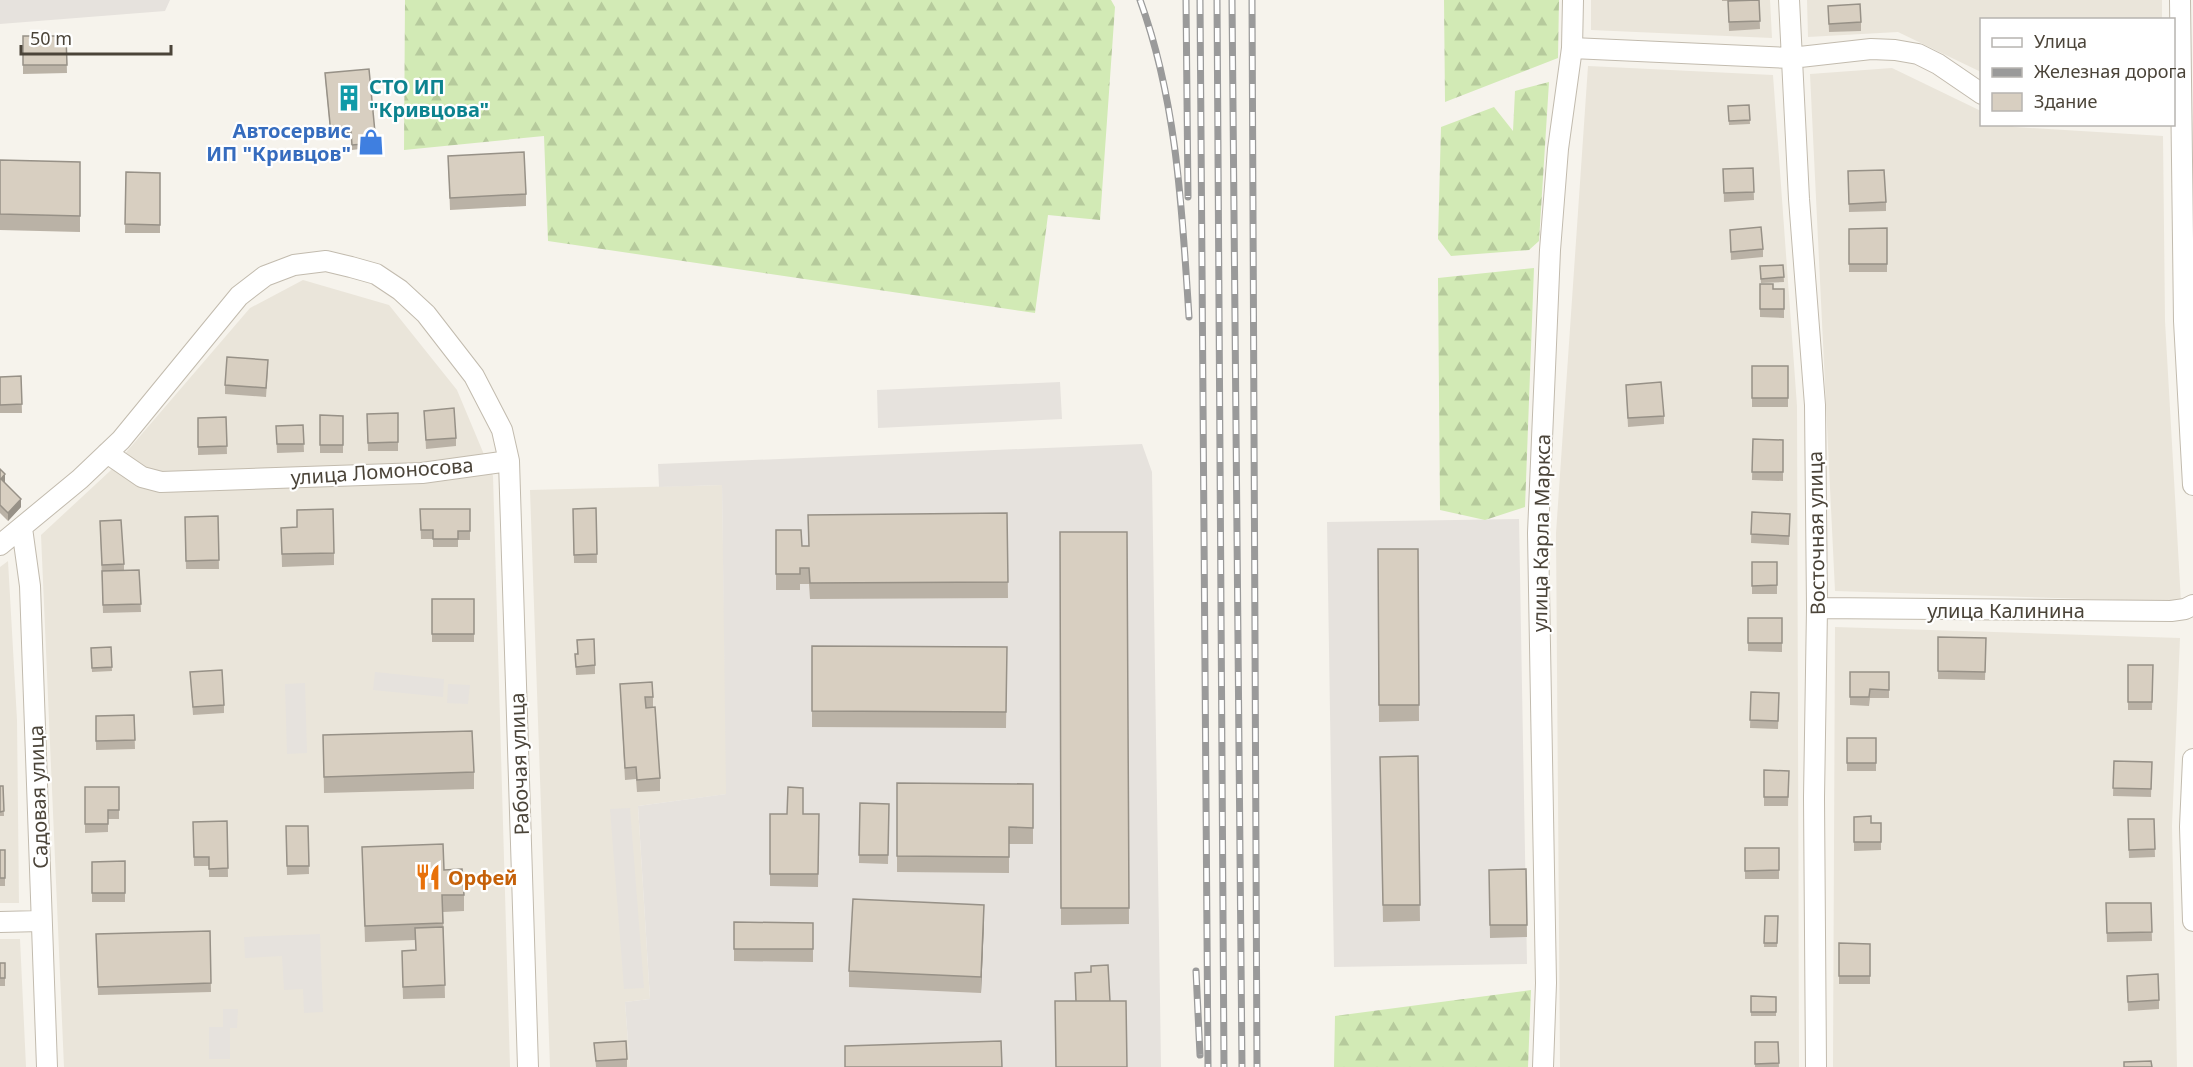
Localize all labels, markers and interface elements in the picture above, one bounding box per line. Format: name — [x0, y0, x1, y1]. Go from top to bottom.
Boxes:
scale bar — [21, 18, 171, 56]
legend — [1980, 18, 2175, 126]
text: 50 m — [30, 26, 72, 50]
text: Улица — [2034, 29, 2087, 53]
text: Железная дорога — [2034, 59, 2186, 83]
place label: СТО ИП "Кривцова" — [369, 73, 489, 123]
building icon: СТО ИП "Кривцова" — [334, 83, 364, 113]
text: Здание — [2034, 89, 2098, 113]
place label: Автосервис ИП "Кривцов" — [206, 117, 351, 167]
shop icon: Автосервис ИП "Кривцов" — [356, 127, 386, 157]
street label: улица Карла Маркса — [1526, 434, 1556, 632]
street label: улица Ломоносова — [290, 451, 474, 491]
street label: Восточная улица — [1801, 451, 1831, 615]
street label: улица Калинина — [1927, 597, 2085, 624]
street label: Рабочая улица — [503, 692, 535, 836]
street label: Садовая улица — [22, 725, 54, 869]
restaurant icon: Орфей — [413, 862, 443, 892]
place label: Орфей — [448, 864, 518, 891]

